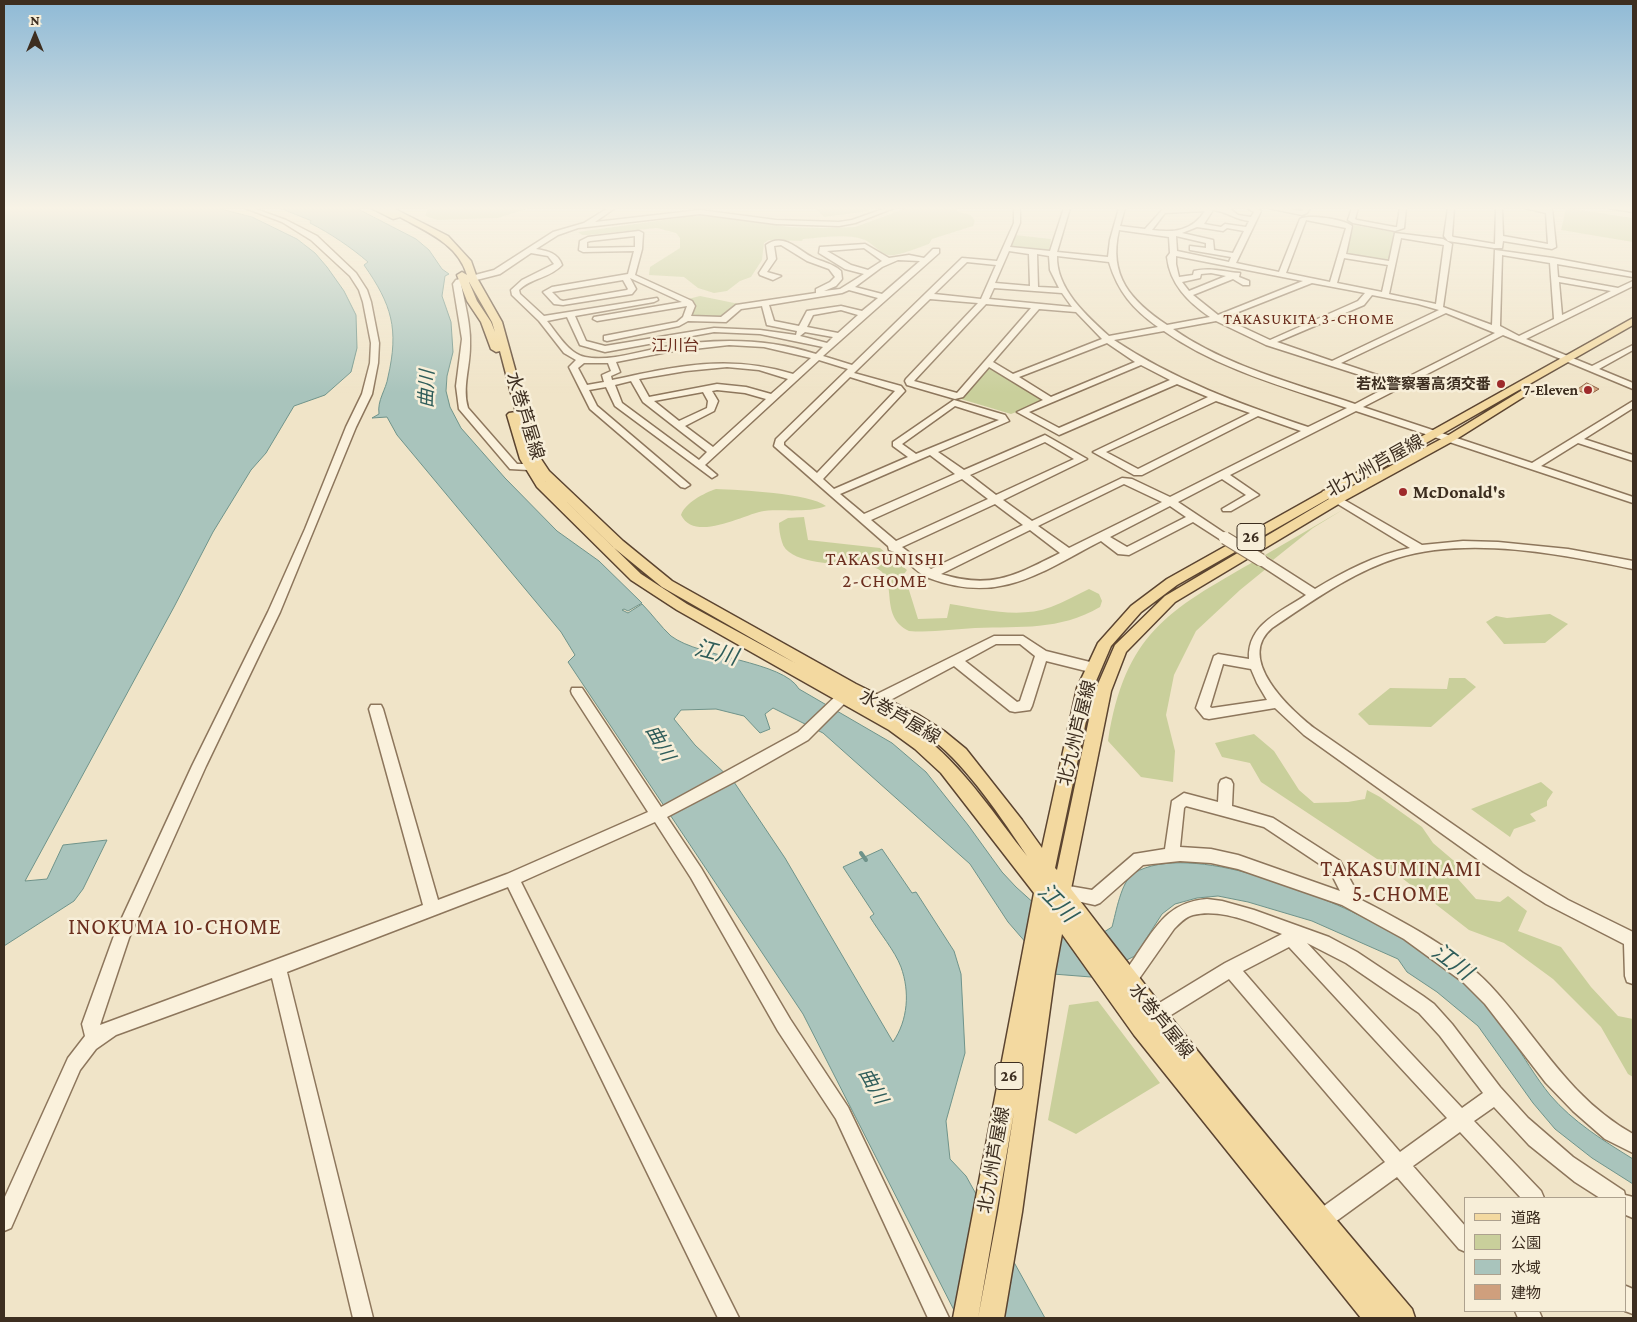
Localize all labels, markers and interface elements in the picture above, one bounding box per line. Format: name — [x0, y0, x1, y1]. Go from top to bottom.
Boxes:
north arrow — [10, 10, 60, 60]
text: N — [30, 12, 40, 28]
district label: TAKASUKITA 3-CHOME — [1221, 309, 1397, 329]
district label: 江川台 — [651, 336, 699, 356]
water label: 曲川 — [415, 370, 439, 408]
street label: 水巻芦屋線 — [502, 370, 548, 462]
place label: 若松警察署高須交番 — [1356, 375, 1491, 393]
marker: 若松警察署高須交番 — [1495, 378, 1507, 390]
place label: 7-Eleven — [1523, 381, 1578, 399]
marker: 7-Eleven — [1582, 384, 1594, 396]
street label: 北九州芦屋線 — [1323, 430, 1427, 502]
place label: McDonald's — [1413, 481, 1505, 503]
marker: McDonald's — [1397, 486, 1409, 498]
road number: 26 — [1237, 524, 1265, 550]
district label: TAKASUNISHI 2-CHOME — [824, 548, 946, 592]
water label: 江川 — [691, 635, 741, 671]
street label: 北九州芦屋線 — [1053, 678, 1101, 788]
street label: 水巻芦屋線 — [856, 685, 944, 749]
water label: 曲川 — [641, 721, 679, 765]
district label: TAKASUMINAMI 5-CHOME — [1319, 856, 1483, 908]
water label: 江川 — [1032, 878, 1082, 928]
district label: INOKUMA 10-CHOME — [66, 914, 284, 940]
water label: 江川 — [1426, 938, 1478, 986]
street label: 水巻芦屋線 — [1124, 979, 1198, 1063]
road number: 26 — [995, 1062, 1023, 1090]
water label: 曲川 — [854, 1064, 892, 1108]
street label: 北九州芦屋線 — [974, 1105, 1014, 1215]
legend — [1464, 1197, 1627, 1312]
text: 道路 — [1511, 1210, 1541, 1226]
text: 公園 — [1511, 1235, 1541, 1251]
text: 水域 — [1511, 1260, 1541, 1276]
text: 建物 — [1511, 1285, 1541, 1301]

